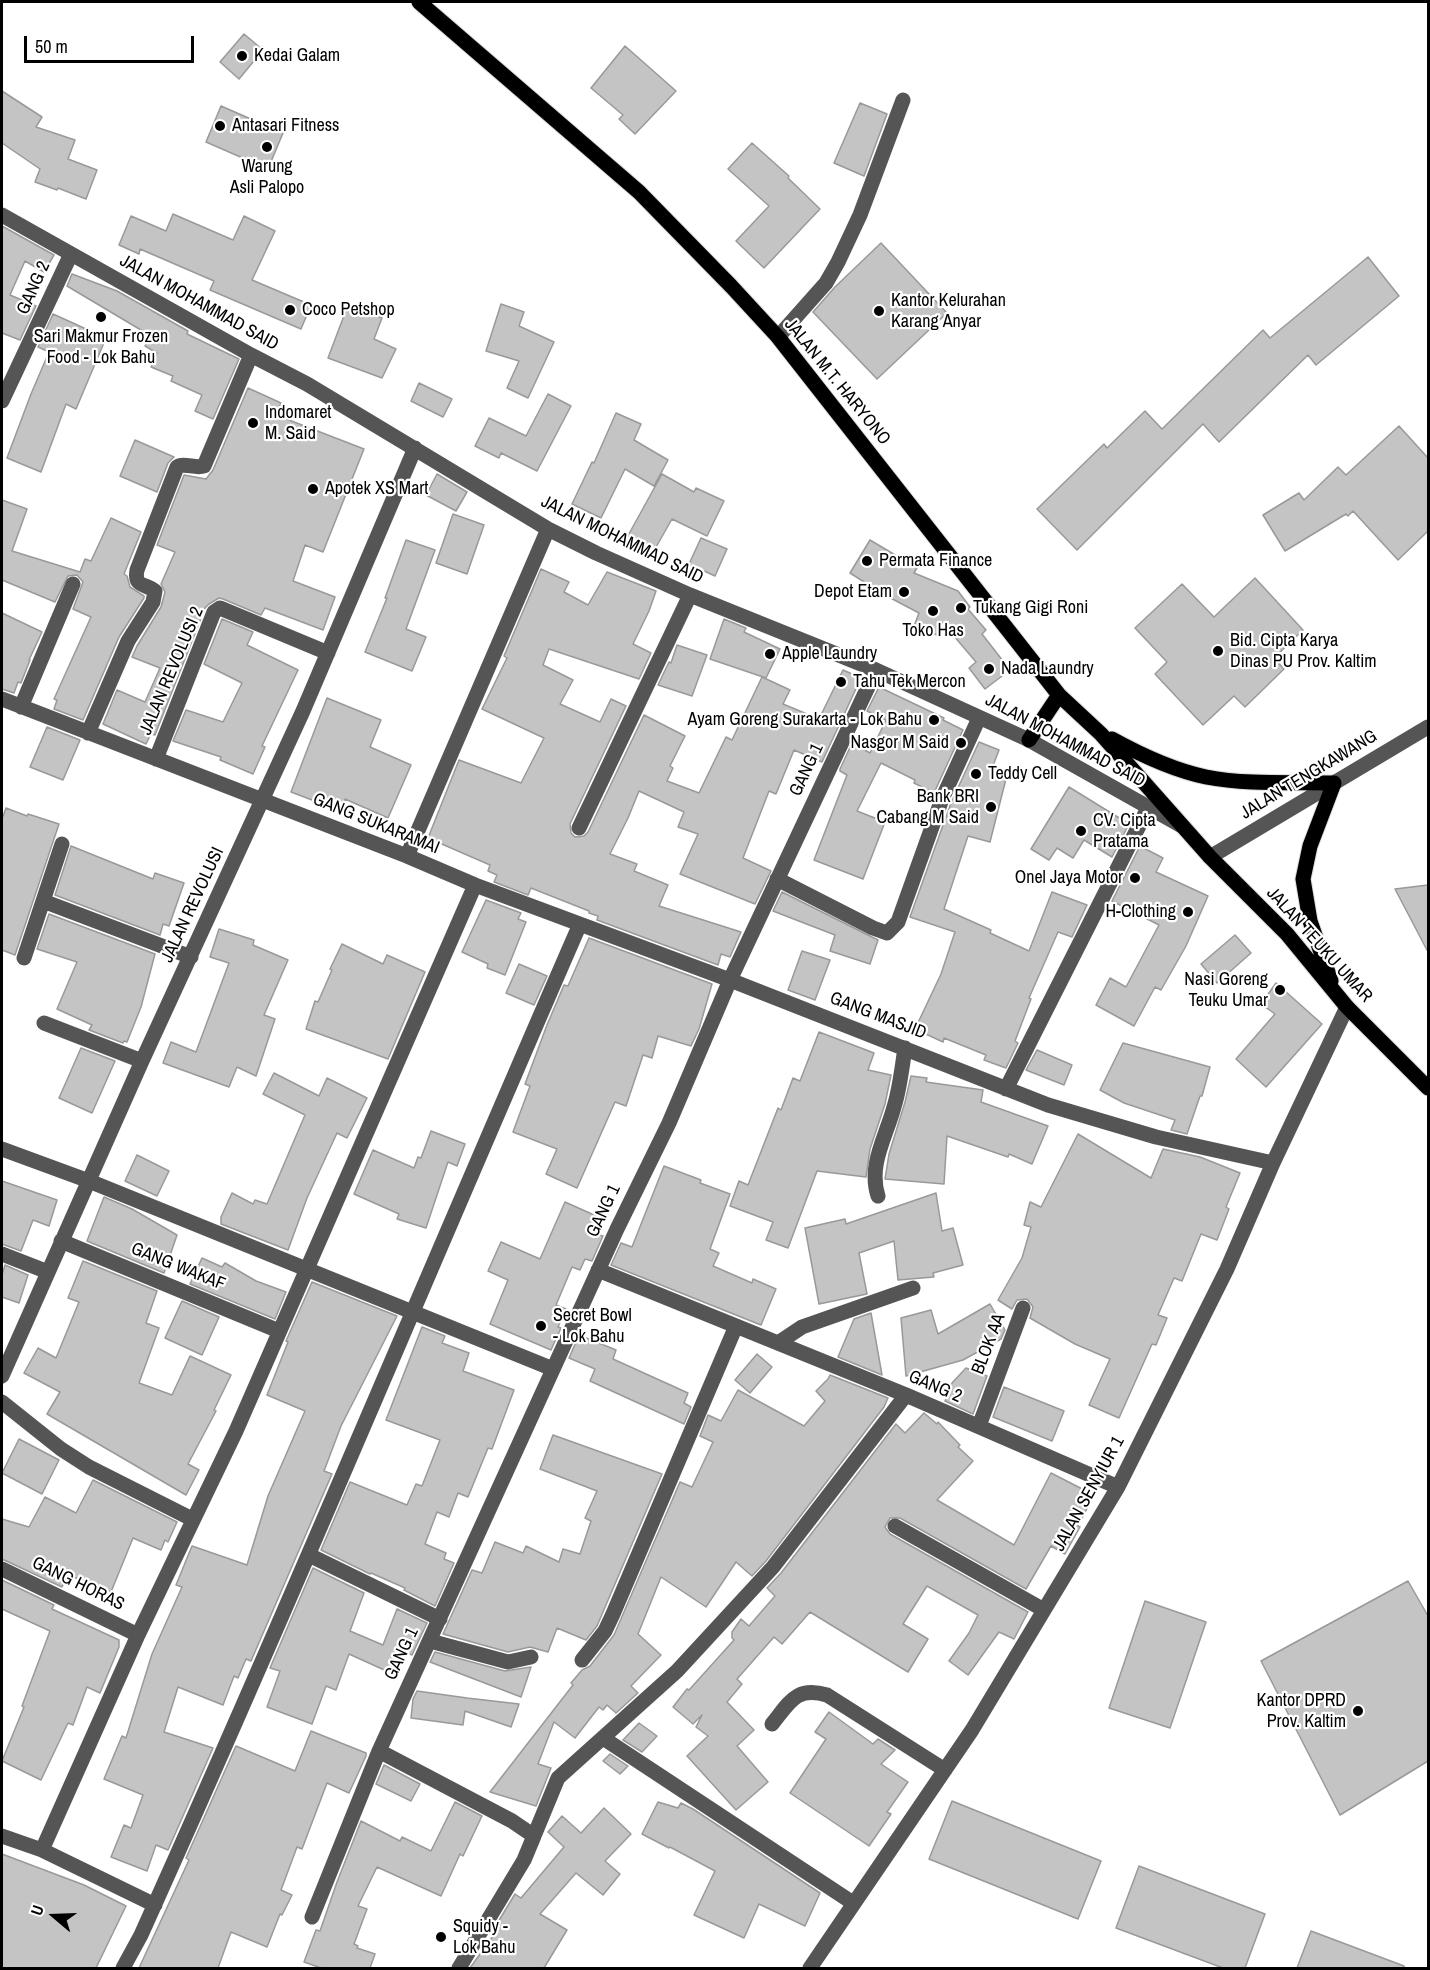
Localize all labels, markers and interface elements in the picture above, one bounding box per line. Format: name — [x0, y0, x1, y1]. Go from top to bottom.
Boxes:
scale bar — [27, 24, 196, 62]
text: 50 m — [35, 34, 68, 59]
place label: Kedai Galam — [254, 45, 340, 67]
marker: Kedai Galam — [235, 49, 249, 63]
place label: Antasari Fitness — [232, 115, 339, 137]
marker: Antasari Fitness — [213, 119, 227, 133]
marker: Warung Asli Palopo — [260, 140, 274, 154]
place label: Warung Asli Palopo — [230, 156, 304, 198]
street label: JALAN MOHAMMAD SAID — [116, 250, 282, 356]
street label: GANG 2 — [13, 258, 55, 318]
place label: Kantor Kelurahan Karang Anyar — [891, 290, 1006, 332]
place label: Coco Petshop — [302, 299, 395, 321]
marker: Coco Petshop — [283, 303, 297, 317]
marker: Kantor Kelurahan Karang Anyar — [872, 304, 886, 318]
marker: Sari Makmur Frozen Food - Lok Bahu — [94, 310, 108, 324]
street label: JALAN M.T. HARYONO — [779, 314, 895, 450]
place label: Sari Makmur Frozen Food - Lok Bahu — [34, 326, 168, 368]
place label: Indomaret M. Said — [265, 402, 331, 444]
marker: Indomaret M. Said — [246, 416, 260, 430]
place label: Apotek XS Mart — [325, 478, 428, 500]
marker: Apotek XS Mart — [306, 482, 320, 496]
street label: JALAN MOHAMMAD SAID — [537, 491, 707, 589]
place label: Permata Finance — [879, 550, 992, 572]
marker: Permata Finance — [860, 554, 874, 568]
place label: Depot Etam — [814, 581, 892, 603]
marker: Depot Etam — [897, 585, 911, 599]
place label: Tukang Gigi Roni — [973, 597, 1088, 619]
marker: Tukang Gigi Roni — [954, 601, 968, 615]
street label: JALAN REVOLUSI 2 — [135, 604, 209, 738]
marker: Toko Has — [926, 604, 940, 618]
place label: Toko Has — [902, 620, 964, 642]
place label: Bid. Cipta Karya Dinas PU Prov. Kaltim — [1230, 630, 1377, 672]
place label: Apple Laundry — [782, 643, 877, 665]
marker: Bid. Cipta Karya Dinas PU Prov. Kaltim — [1211, 644, 1225, 658]
marker: Apple Laundry — [763, 647, 777, 661]
place label: Nada Laundry — [1001, 658, 1094, 680]
marker: Nada Laundry — [982, 662, 996, 676]
place label: Tahu Tek Mercon — [853, 671, 966, 693]
marker: Tahu Tek Mercon — [834, 675, 848, 689]
street label: JALAN MOHAMMAD SAID — [981, 690, 1149, 792]
place label: Ayam Goreng Surakarta - Lok Bahu — [688, 709, 922, 731]
marker: Ayam Goreng Surakarta - Lok Bahu — [927, 713, 941, 727]
street label: JALAN TENGKAWANG — [1237, 726, 1381, 824]
place label: Nasgor M Said — [851, 732, 949, 754]
marker: Nasgor M Said — [954, 736, 968, 750]
street label: GANG 1 — [785, 740, 829, 800]
place label: Teddy Cell — [988, 763, 1057, 785]
marker: Teddy Cell — [969, 767, 983, 781]
place label: Bank BRI Cabang M Said — [876, 786, 979, 828]
street label: GANG SUKARAMAI — [310, 789, 442, 859]
marker: Bank BRI Cabang M Said — [984, 800, 998, 814]
place label: CV. Cipta Pratama — [1093, 810, 1156, 852]
marker: CV. Cipta Pratama — [1074, 824, 1088, 838]
street label: JALAN REVOLUSI — [157, 844, 229, 966]
place label: Onel Jaya Motor — [1015, 867, 1123, 889]
marker: Onel Jaya Motor — [1128, 871, 1142, 885]
street label: JALAN TEUKU UMAR — [1262, 883, 1376, 1007]
place label: H-Clothing — [1105, 901, 1176, 923]
marker: H-Clothing — [1181, 905, 1195, 919]
place label: Nasi Goreng Teuku Umar — [1184, 969, 1268, 1012]
marker: Nasi Goreng Teuku Umar — [1273, 983, 1287, 997]
street label: GANG MASJID — [827, 988, 929, 1044]
street label: GANG 1 — [582, 1181, 626, 1241]
street label: GANG WAKAF — [128, 1238, 228, 1296]
place label: Secret Bowl - Lok Bahu — [553, 1305, 632, 1348]
street label: BLOK AA — [968, 1311, 1010, 1377]
marker: Secret Bowl - Lok Bahu — [534, 1319, 548, 1333]
street label: GANG 2 — [905, 1366, 965, 1408]
street label: JALAN SENYIUR 1 — [1049, 1433, 1129, 1555]
street label: GANG HORAS — [28, 1552, 128, 1616]
street label: GANG 1 — [380, 1624, 424, 1684]
place label: Kantor DPRD Prov. Kaltim — [1257, 1690, 1346, 1732]
marker: Kantor DPRD Prov. Kaltim — [1351, 1704, 1365, 1718]
north arrow — [24, 1886, 84, 1946]
text: U — [25, 1902, 49, 1918]
place label: Squidy - Lok Bahu — [453, 1916, 515, 1958]
marker: Squidy - Lok Bahu — [434, 1930, 448, 1944]

